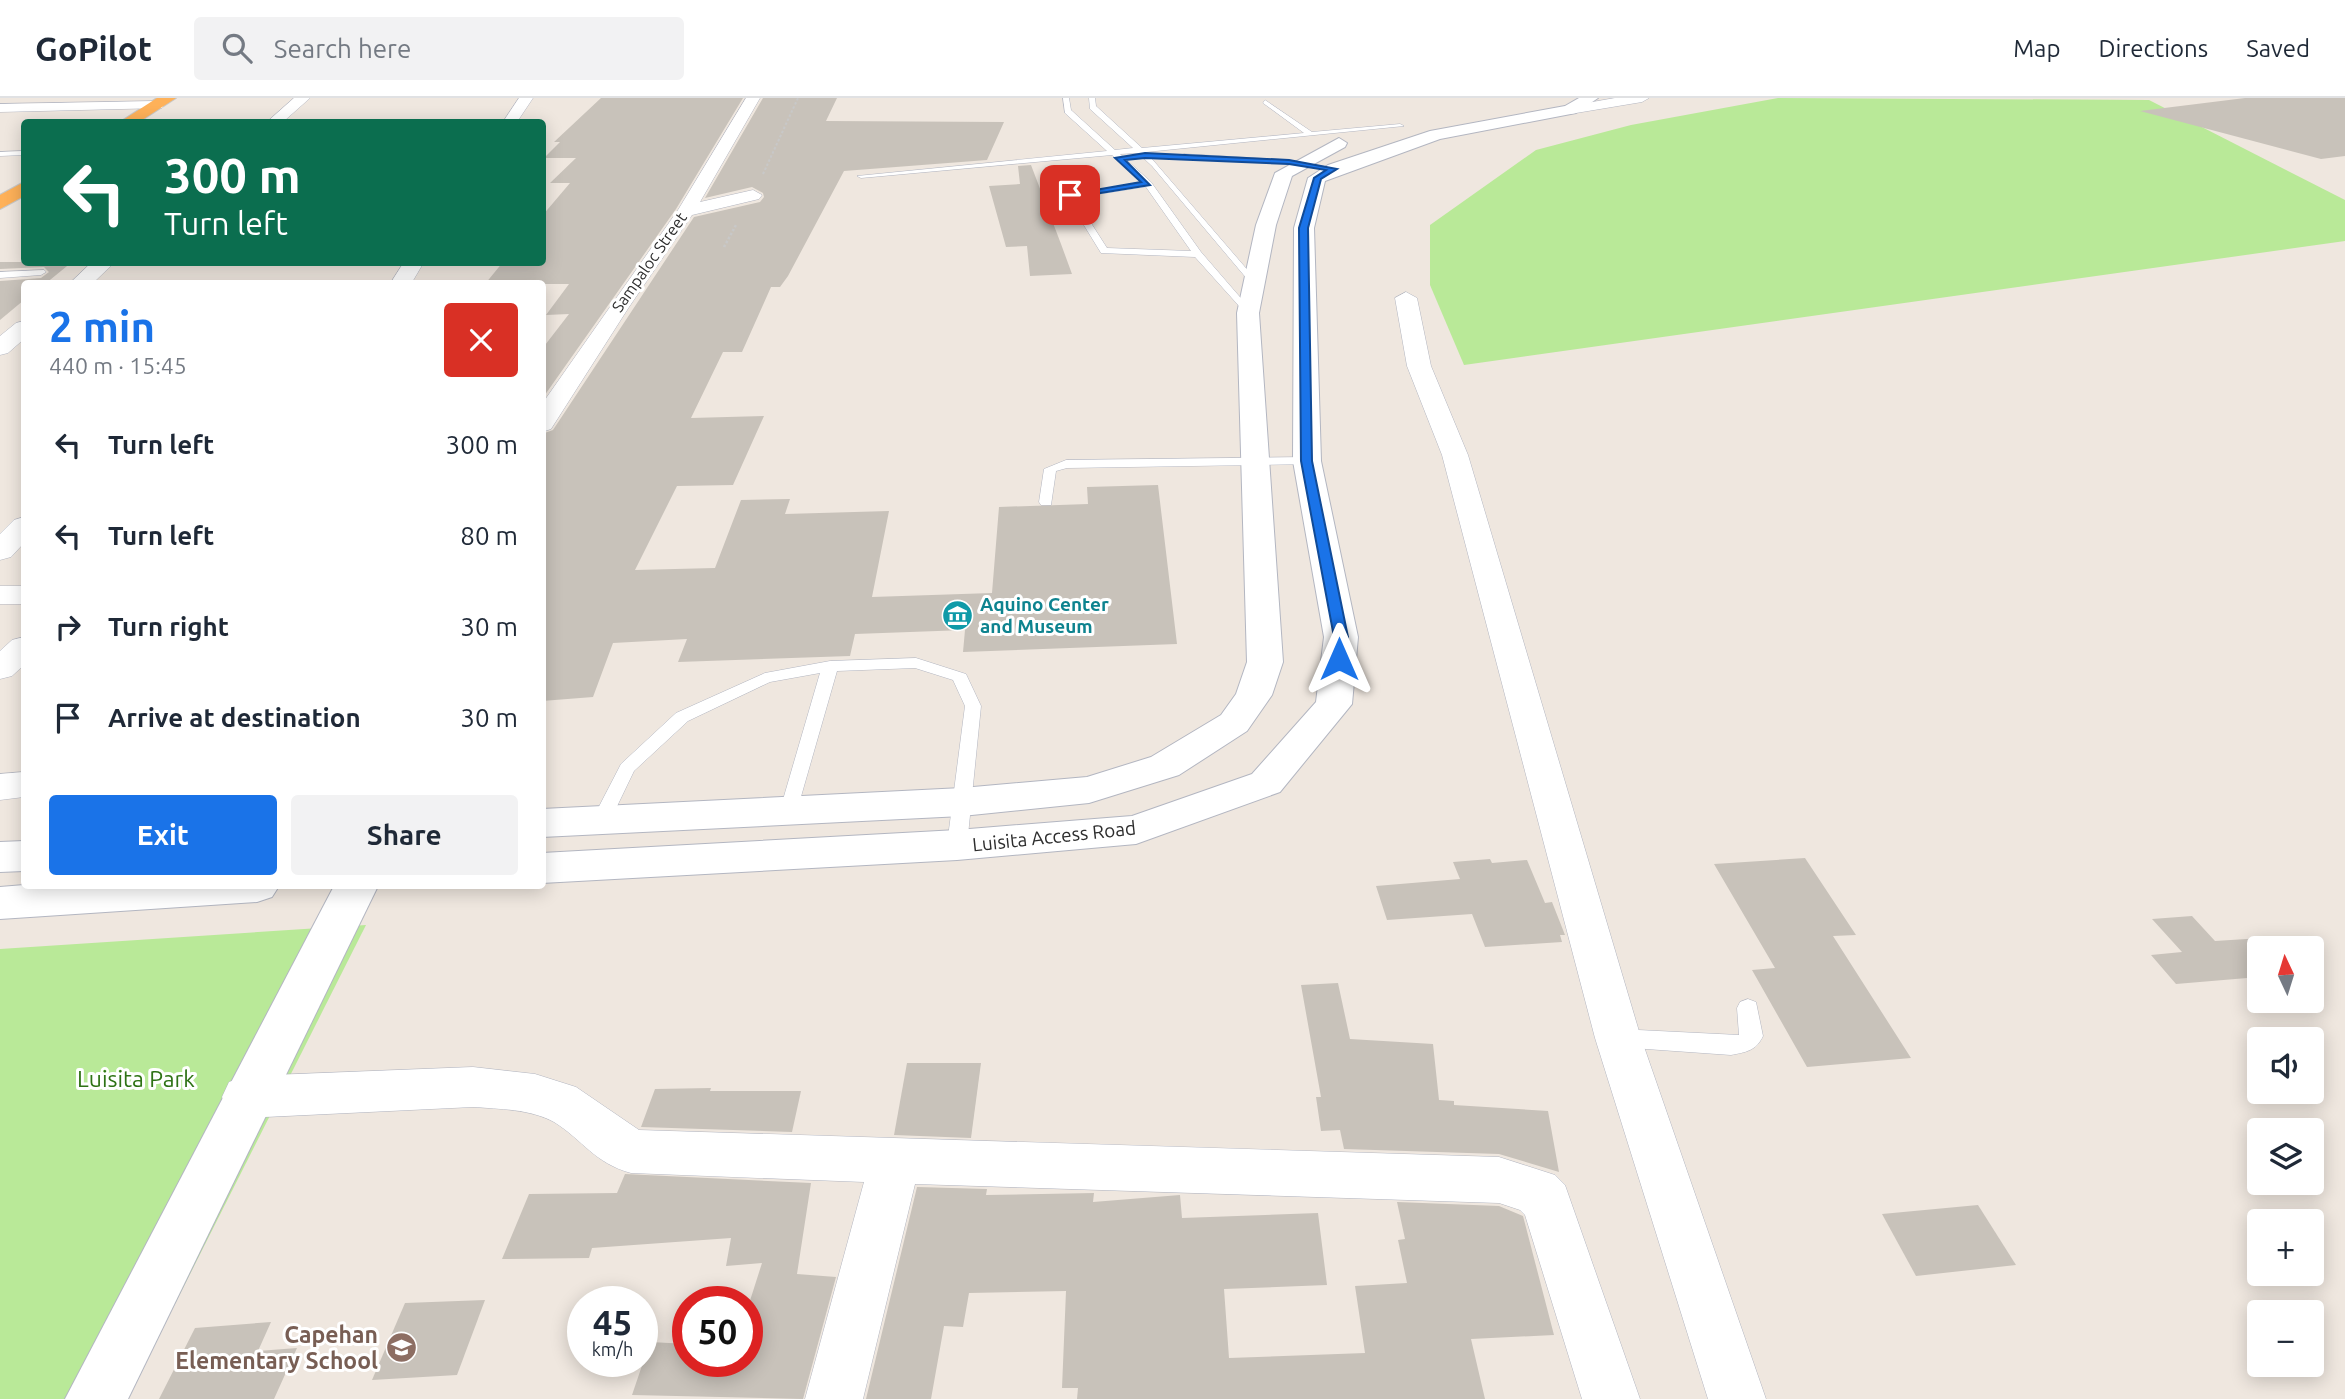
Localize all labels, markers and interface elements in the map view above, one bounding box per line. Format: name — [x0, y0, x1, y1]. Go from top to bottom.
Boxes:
search box — [194, 17, 684, 80]
icon: search — [218, 29, 256, 67]
text: GoPilot — [35, 30, 152, 67]
text: Search here — [274, 34, 411, 63]
text: Map — [2013, 35, 2060, 62]
text: Directions — [2098, 35, 2208, 62]
text: Saved — [2246, 35, 2310, 62]
icon: left — [49, 147, 140, 238]
text: 300 m — [164, 147, 301, 202]
pin — [1040, 165, 1100, 225]
icon: arrive — [1051, 176, 1089, 214]
text: Turn left — [164, 205, 288, 241]
street label: Sampaloc Street — [608, 208, 690, 315]
text: 2 min — [49, 303, 155, 350]
button: close — [444, 303, 518, 377]
text: 440 m · 15:45 — [49, 353, 187, 378]
icon: left — [49, 426, 87, 464]
text: Turn left — [108, 430, 214, 459]
text: 300 m — [446, 430, 518, 459]
icon: left — [49, 517, 87, 555]
text: Turn left — [108, 521, 214, 550]
text: 80 m — [460, 521, 518, 550]
place label: Aquino Center and Museum — [980, 593, 1109, 637]
museum icon: Aquino Center and Museum — [940, 598, 974, 632]
icon: right — [49, 608, 87, 646]
text: Turn right — [108, 612, 229, 641]
text: 30 m — [460, 612, 518, 641]
position arrow — [1302, 622, 1376, 696]
icon: arrive — [49, 699, 87, 737]
text: Arrive at destination — [108, 703, 361, 732]
text: 30 m — [460, 703, 518, 732]
button: Exit — [49, 795, 277, 875]
button: Share — [291, 795, 518, 875]
street label: Luisita Access Road — [971, 816, 1137, 856]
north arrow — [2247, 936, 2324, 1013]
map controls — [2247, 936, 2324, 1377]
button: sound — [2247, 1027, 2324, 1104]
park label: Luisita Park — [77, 1066, 195, 1091]
button: layers — [2247, 1118, 2324, 1195]
button: + — [2247, 1209, 2324, 1286]
speed limit sign: 50 — [672, 1286, 763, 1377]
button: − — [2247, 1300, 2324, 1377]
text: 45 — [593, 1302, 632, 1342]
place label: Capehan Elementary School — [175, 1322, 378, 1373]
school or university icon: Capehan Elementary School — [384, 1330, 418, 1364]
text: km/h — [592, 1339, 633, 1359]

